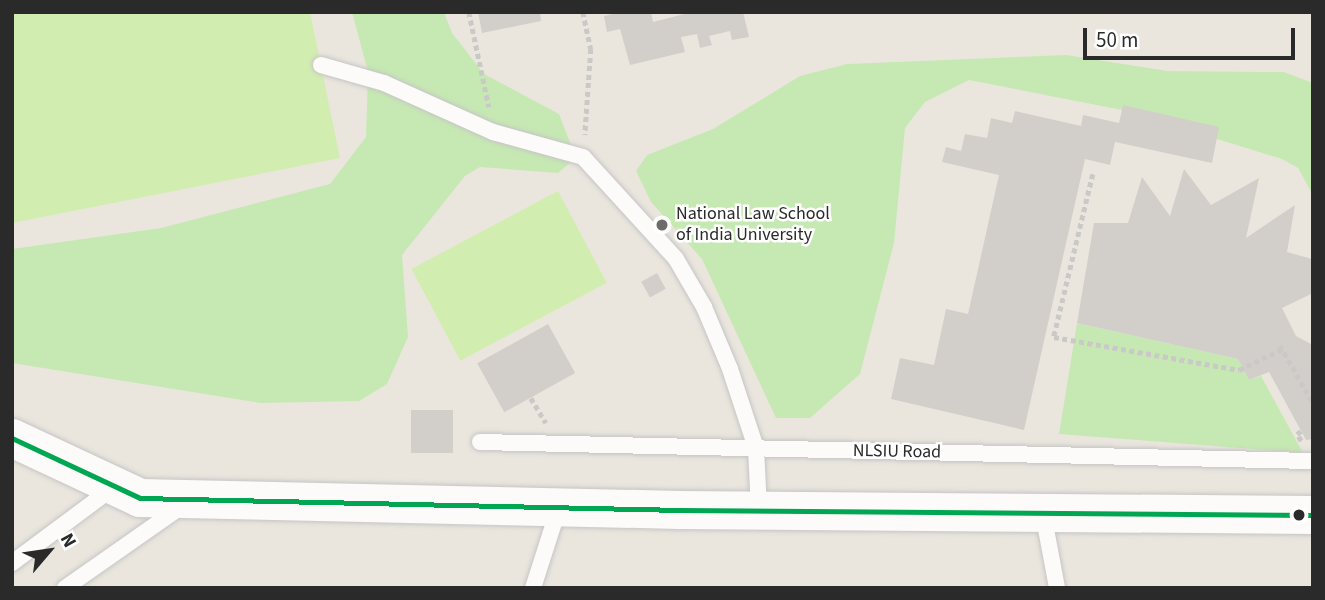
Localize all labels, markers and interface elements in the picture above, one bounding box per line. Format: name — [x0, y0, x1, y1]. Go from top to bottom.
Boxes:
scale bar — [1087, 14, 1299, 58]
text: 50 m — [1096, 25, 1138, 55]
place label: National Law School of India University — [676, 204, 830, 246]
marker: National Law School of India University — [654, 217, 670, 233]
street label: NLSIU Road — [853, 440, 941, 464]
unlabelled marker — [1292, 508, 1306, 522]
north arrow — [14, 516, 84, 586]
text: N — [53, 528, 83, 553]

